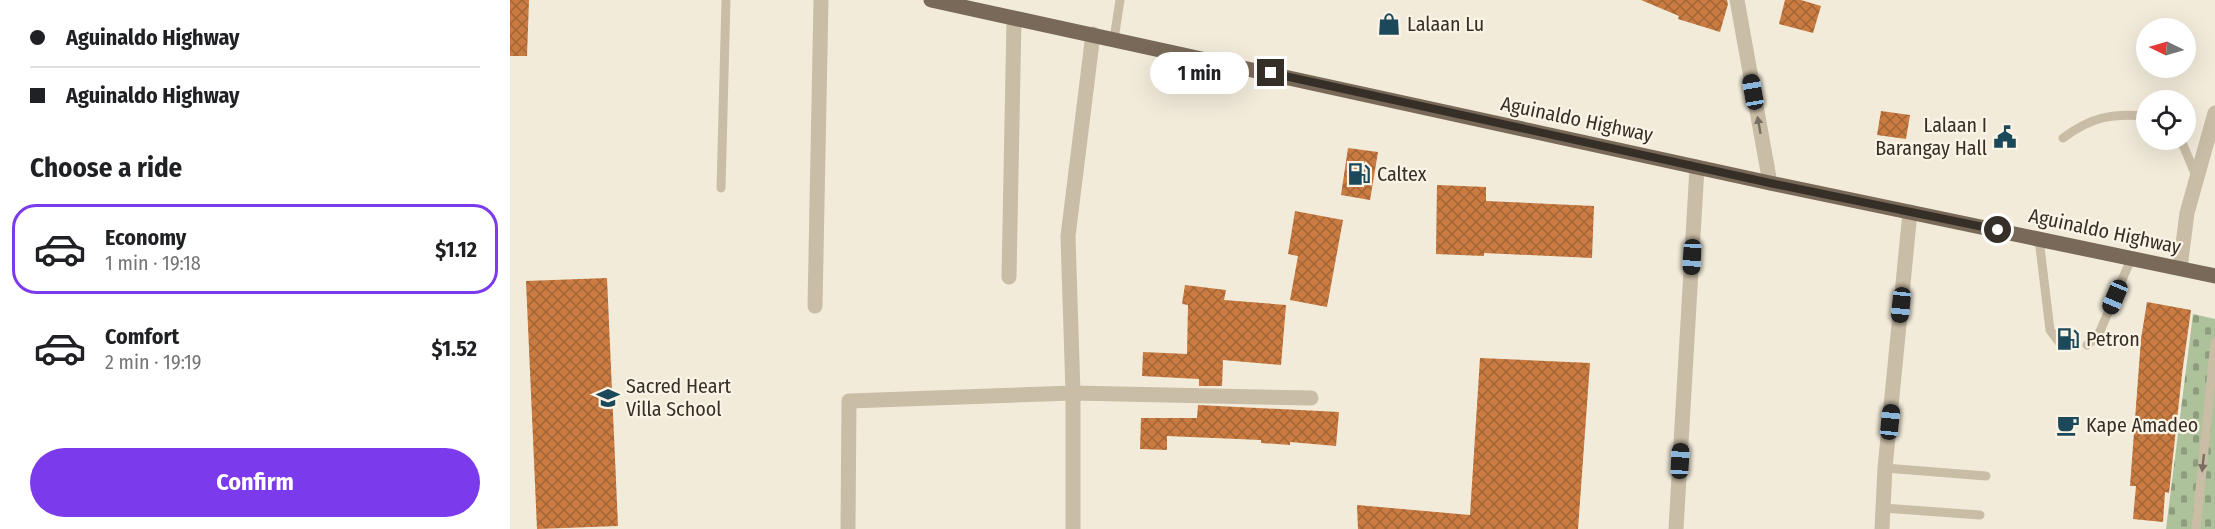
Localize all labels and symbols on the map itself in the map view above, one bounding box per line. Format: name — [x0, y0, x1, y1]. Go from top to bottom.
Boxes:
shop icon: Lalaan Lu — [1376, 11, 1402, 37]
place label: Lalaan Lu — [1407, 12, 1484, 36]
north arrow — [2136, 18, 2196, 78]
callout: 1 min — [1151, 52, 1250, 94]
route end — [1257, 59, 1284, 86]
car — [1741, 73, 1765, 111]
street label: Aguinaldo Highway — [1499, 91, 1655, 147]
place label: Lalaan I Barangay Hall — [1875, 113, 1987, 160]
one-way arrow — [1755, 116, 1764, 135]
public building icon: Lalaan I Barangay Hall — [1992, 124, 2018, 150]
fuel station icon: Caltex — [1346, 161, 1372, 187]
place label: Caltex — [1377, 162, 1427, 186]
street label: Aguinaldo Highway — [2027, 203, 2183, 259]
route start — [1984, 216, 2011, 243]
car — [1682, 239, 1702, 275]
car — [2100, 277, 2130, 317]
car — [1890, 286, 1912, 324]
fuel station icon: Petron — [2055, 326, 2081, 352]
place label: Petron — [2086, 327, 2140, 351]
place label: Sacred Heart Villa School — [626, 374, 732, 421]
school or university icon: Sacred Heart Villa School — [595, 385, 621, 411]
car — [1879, 403, 1901, 441]
cafe icon: Kape Amadeo — [2055, 412, 2081, 438]
place label: Kape Amadeo — [2086, 413, 2198, 437]
car — [1670, 443, 1690, 479]
one-way arrow — [2198, 453, 2208, 472]

